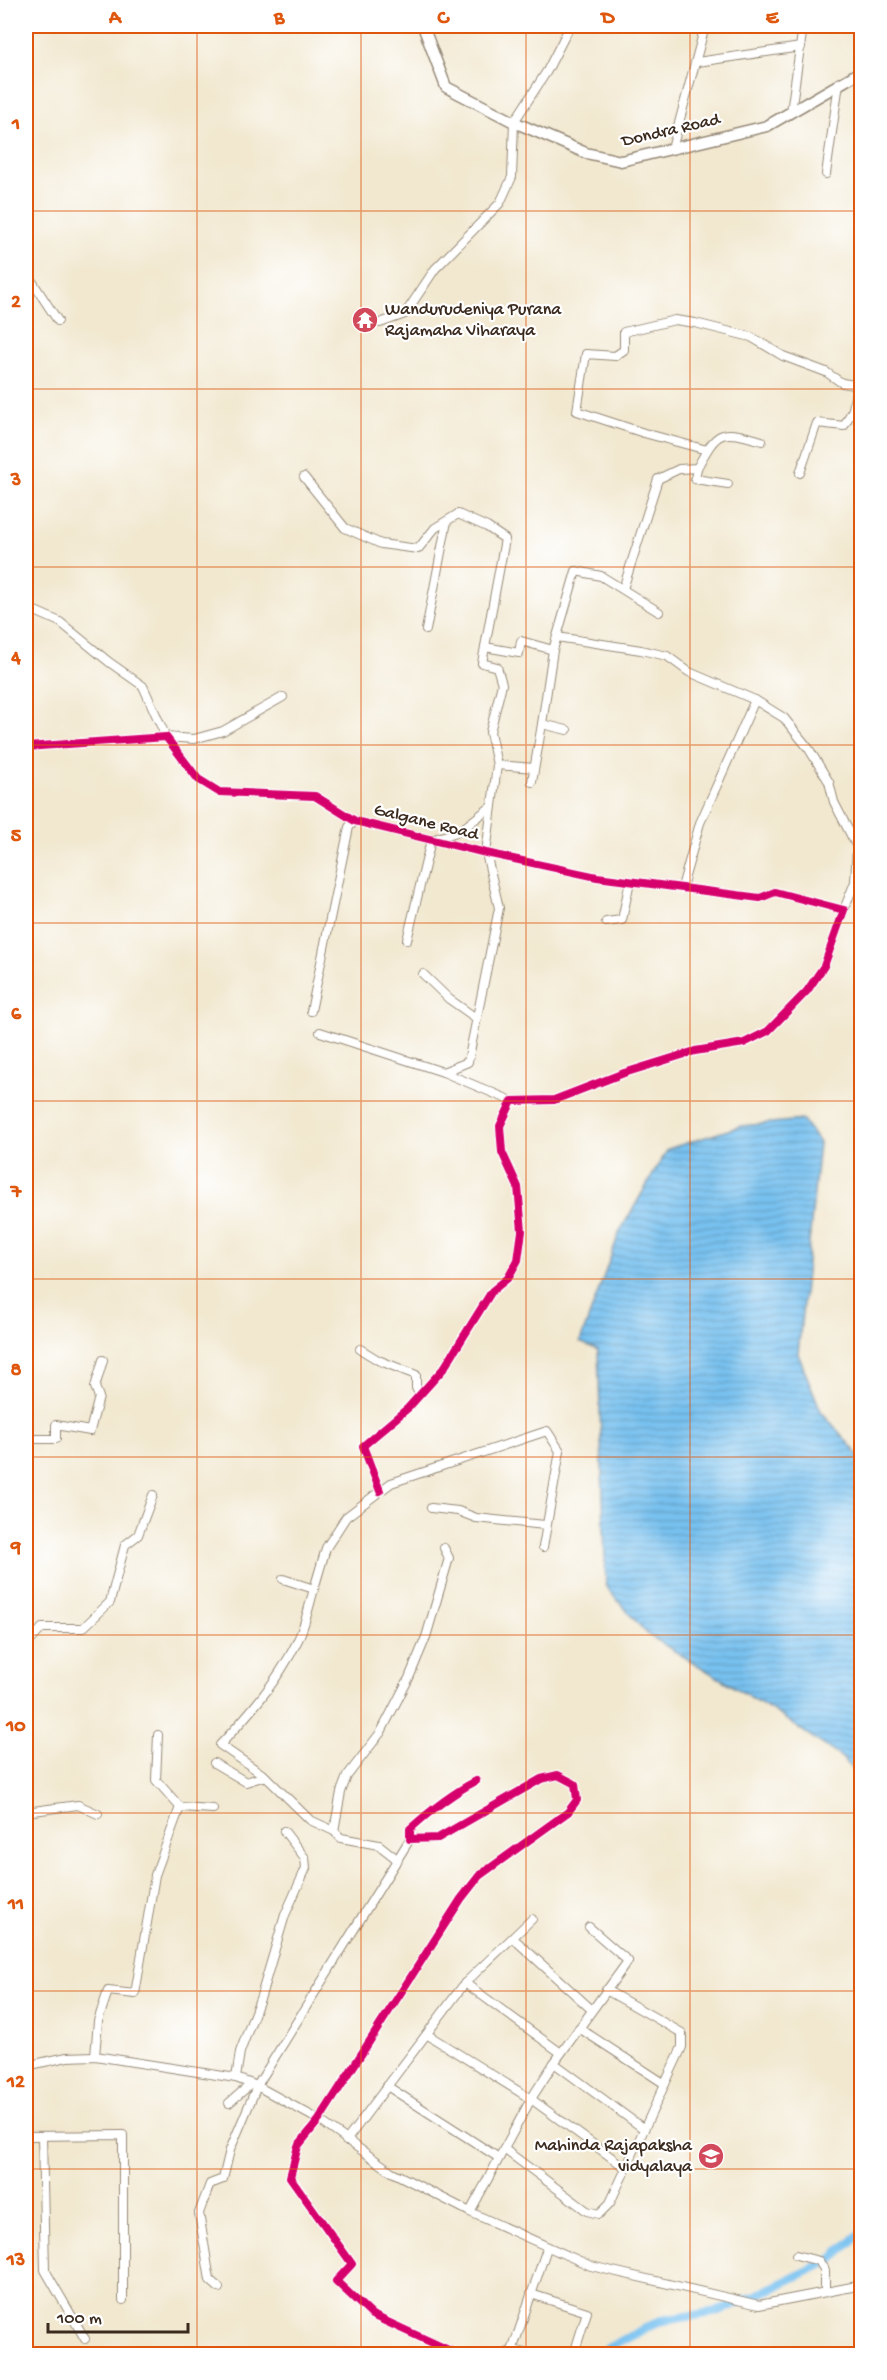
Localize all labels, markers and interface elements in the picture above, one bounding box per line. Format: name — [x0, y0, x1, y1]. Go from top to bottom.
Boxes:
text: A — [108, 8, 123, 31]
text: B — [273, 8, 285, 31]
text: C — [437, 8, 451, 31]
text: D — [599, 8, 615, 31]
text: E — [766, 8, 780, 31]
street label: Dondra Road — [619, 109, 724, 153]
text: 1 — [11, 114, 20, 137]
text: 2 — [11, 292, 21, 315]
place label: Wandurudeniya Purana Rajamaha Viharaya — [385, 300, 562, 342]
temple icon: Wandurudeniya Purana Rajamaha Viharaya — [350, 305, 380, 335]
text: 3 — [10, 470, 21, 493]
text: 4 — [10, 648, 21, 671]
street label: Galgane Road — [372, 800, 482, 846]
text: 5 — [11, 826, 22, 849]
text: 6 — [11, 1004, 22, 1027]
text: 7 — [10, 1182, 23, 1205]
text: 8 — [11, 1360, 22, 1383]
text: 9 — [10, 1538, 21, 1561]
text: 10 — [5, 1716, 26, 1739]
text: 11 — [7, 1894, 24, 1917]
text: 12 — [6, 2072, 25, 2095]
place label: Mahinda Rajapaksha vidyalaya — [535, 2136, 693, 2178]
school or university icon: Mahinda Rajapaksha vidyalaya — [696, 2141, 726, 2171]
text: 13 — [6, 2250, 25, 2273]
scale bar — [48, 2296, 188, 2334]
text: 100 m — [56, 2309, 102, 2330]

